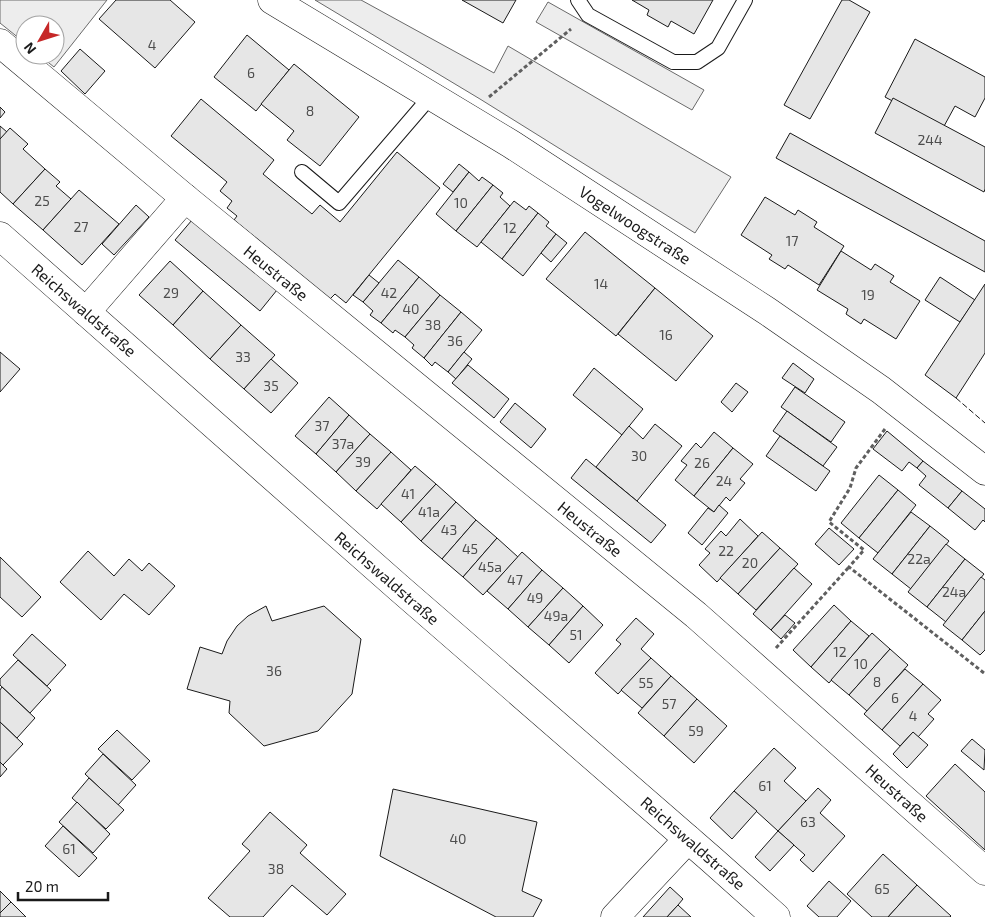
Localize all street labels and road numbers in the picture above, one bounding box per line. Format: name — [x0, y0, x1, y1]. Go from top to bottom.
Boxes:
street label: Vogelwoogstraße — [576, 181, 695, 268]
street label: Heustraße — [240, 241, 312, 304]
street label: Reichswaldstraße — [28, 259, 140, 360]
street label: Heustraße — [554, 497, 626, 560]
street label: Reichswaldstraße — [331, 527, 443, 628]
street label: Heustraße — [862, 760, 932, 826]
street label: Reichswaldstraße — [637, 792, 749, 893]

